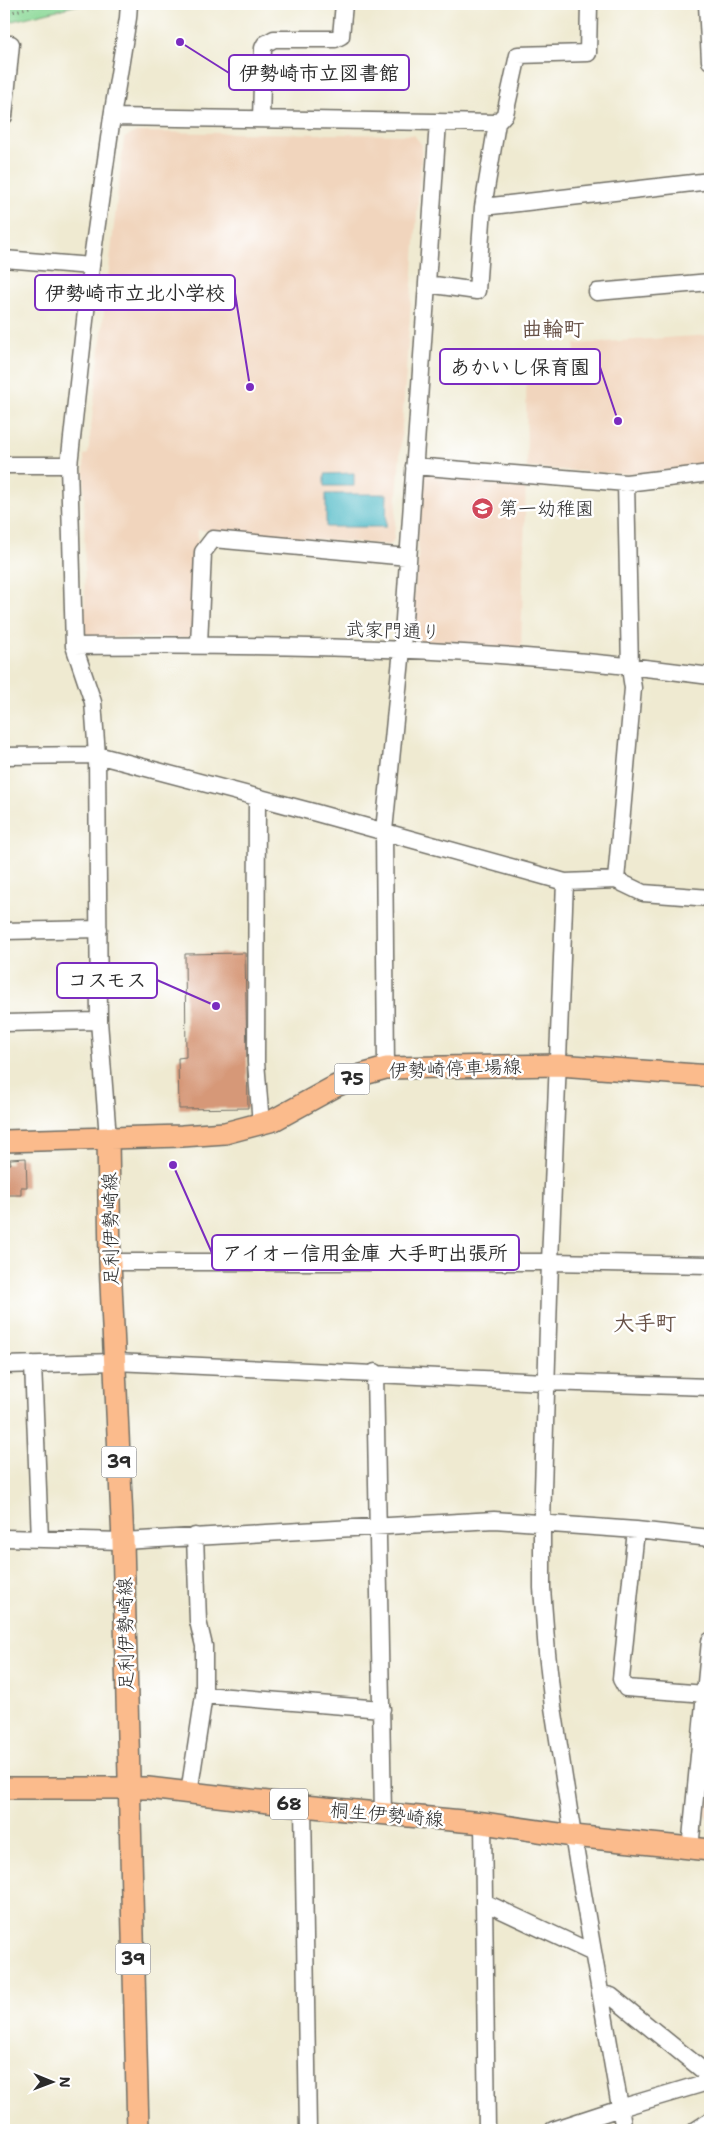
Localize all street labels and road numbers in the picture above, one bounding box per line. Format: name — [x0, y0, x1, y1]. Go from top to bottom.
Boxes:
street label: 武家門通り — [345, 616, 441, 645]
street label: 伊勢崎停車場線 — [388, 1054, 522, 1083]
road number: 75 — [334, 1064, 370, 1094]
street label: 足利伊勢崎線 — [97, 1172, 124, 1286]
road number: 39 — [102, 1446, 136, 1478]
street label: 足利伊勢崎線 — [112, 1577, 139, 1691]
road number: 68 — [270, 1788, 308, 1820]
street label: 桐生伊勢崎線 — [329, 1797, 445, 1832]
road number: 39 — [116, 1944, 150, 1975]

